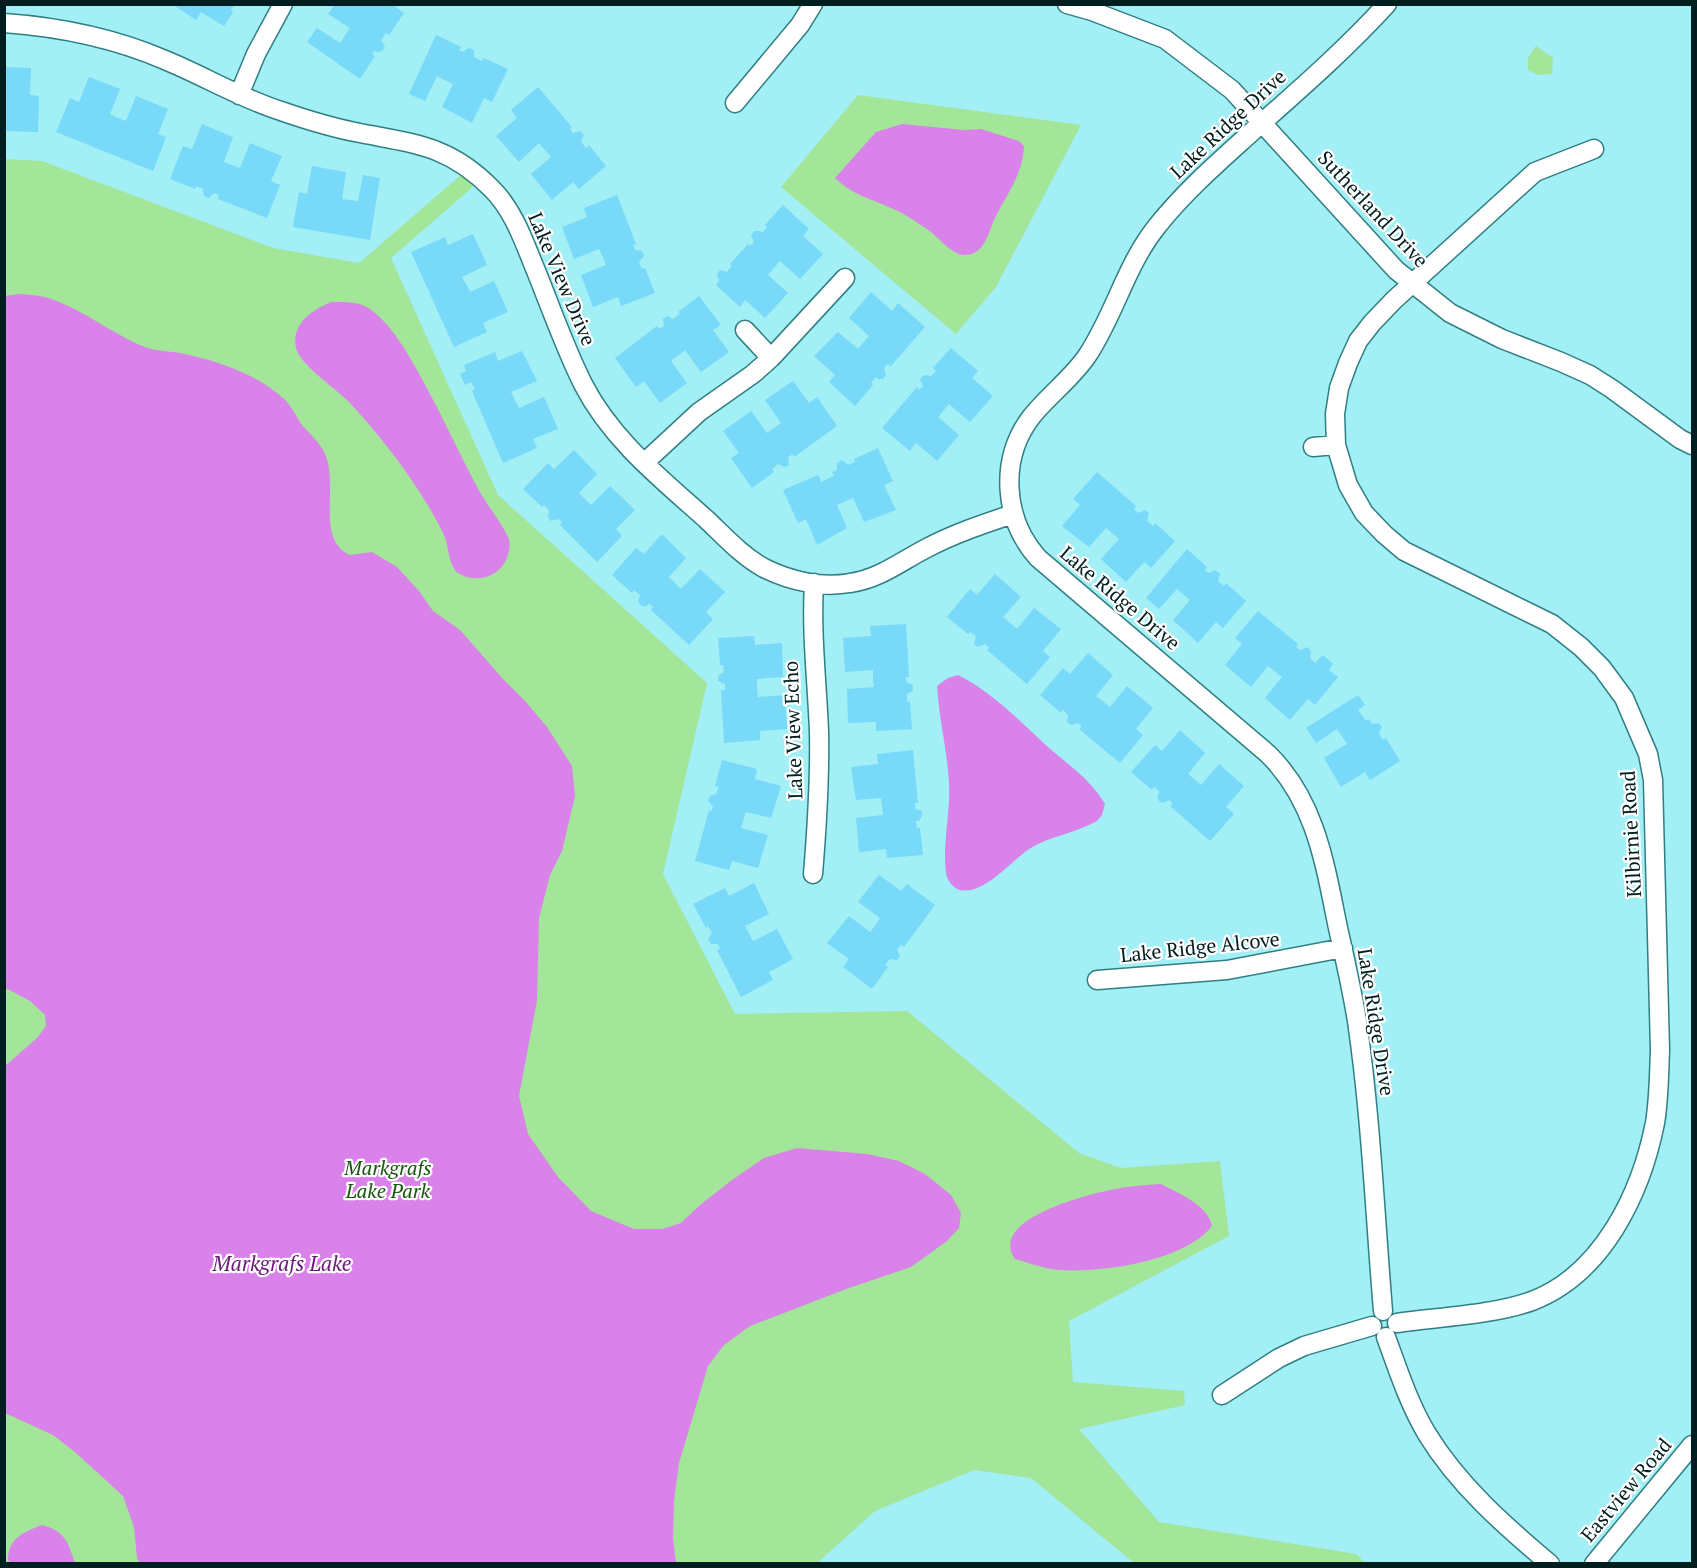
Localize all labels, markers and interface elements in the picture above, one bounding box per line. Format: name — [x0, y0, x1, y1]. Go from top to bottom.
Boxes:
street label: Lake Ridge Drive — [1164, 63, 1291, 184]
street label: Sutherland Drive — [1312, 144, 1435, 273]
street label: Lake View Drive — [522, 208, 603, 350]
street label: Lake Ridge Drive — [1055, 539, 1186, 656]
street label: Lake View Echo — [777, 660, 808, 800]
street label: Kilbirnie Road — [1614, 770, 1647, 898]
street label: Lake Ridge Alcove — [1119, 925, 1281, 968]
street label: Lake Ridge Drive — [1351, 946, 1401, 1098]
park label: Markgrafs Lake Park — [343, 1154, 432, 1204]
water label: Markgrafs Lake — [212, 1249, 352, 1277]
street label: Eastview Road — [1574, 1432, 1677, 1547]

